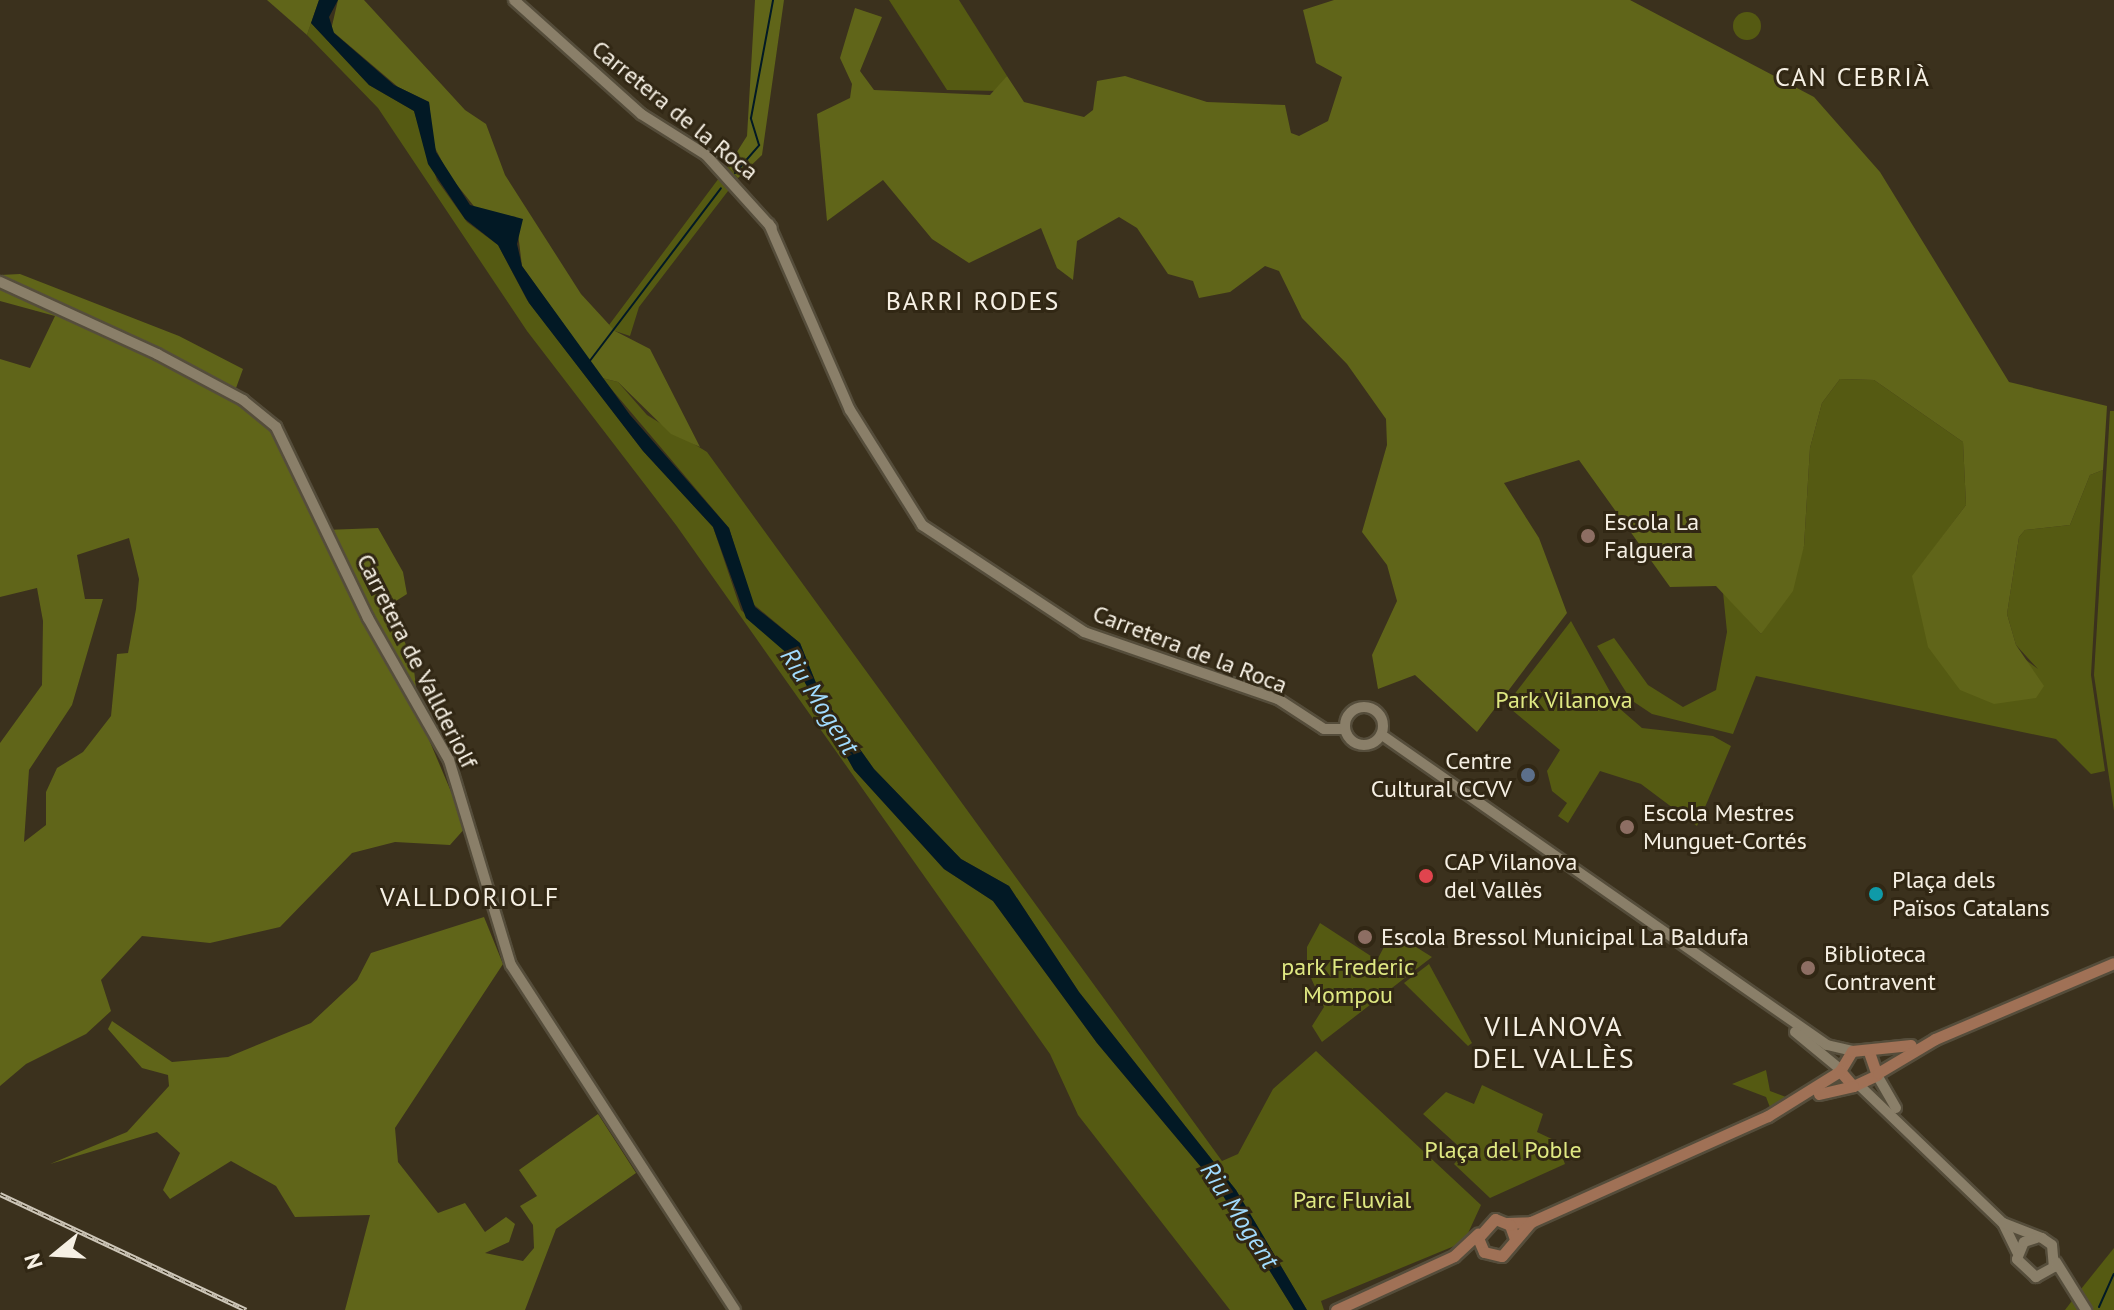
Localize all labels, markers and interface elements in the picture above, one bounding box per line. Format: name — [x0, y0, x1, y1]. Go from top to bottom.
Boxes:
street label: Carretera de la Roca — [586, 34, 764, 186]
district label: CAN CEBRIÀ — [1775, 61, 1931, 93]
district label: BARRI RODES — [886, 285, 1060, 317]
place label: Escola La Falguera — [1604, 508, 1699, 564]
marker: Escola La Falguera — [1579, 527, 1597, 545]
street label: Carretera de Vallderiolf — [350, 549, 484, 773]
street label: Carretera de la Roca — [1089, 599, 1291, 699]
water label: Riu Mogent — [774, 642, 866, 760]
park label: Park Vilanova — [1495, 686, 1633, 714]
place label: Centre Cultural CCVV — [1371, 747, 1512, 803]
marker: Centre Cultural CCVV — [1519, 766, 1537, 784]
place label: Escola Mestres Munguet-Cortés — [1643, 799, 1807, 855]
marker: Escola Mestres Munguet-Cortés — [1618, 818, 1636, 836]
place label: CAP Vilanova del Vallès — [1444, 848, 1579, 904]
marker: CAP Vilanova del Vallès — [1415, 865, 1437, 887]
place label: Plaça dels Països Catalans — [1892, 866, 2050, 922]
district label: VALLDORIOLF — [380, 881, 560, 913]
marker: Plaça dels Països Catalans — [1867, 885, 1885, 903]
place label: Escola Bressol Municipal La Baldufa — [1381, 923, 1749, 951]
marker: Escola Bressol Municipal La Baldufa — [1356, 928, 1374, 946]
place label: Biblioteca Contravent — [1824, 940, 1936, 996]
park label: park Frederic Mompou — [1281, 953, 1415, 1009]
marker: Biblioteca Contravent — [1799, 959, 1817, 977]
district label: VILANOVA DEL VALLÈS — [1471, 1009, 1637, 1075]
park label: Plaça del Poble — [1424, 1136, 1582, 1164]
water label: Riu Mogent — [1194, 1156, 1286, 1274]
park label: Parc Fluvial — [1292, 1186, 1412, 1214]
north arrow — [16, 1214, 96, 1294]
text: N — [18, 1250, 49, 1273]

